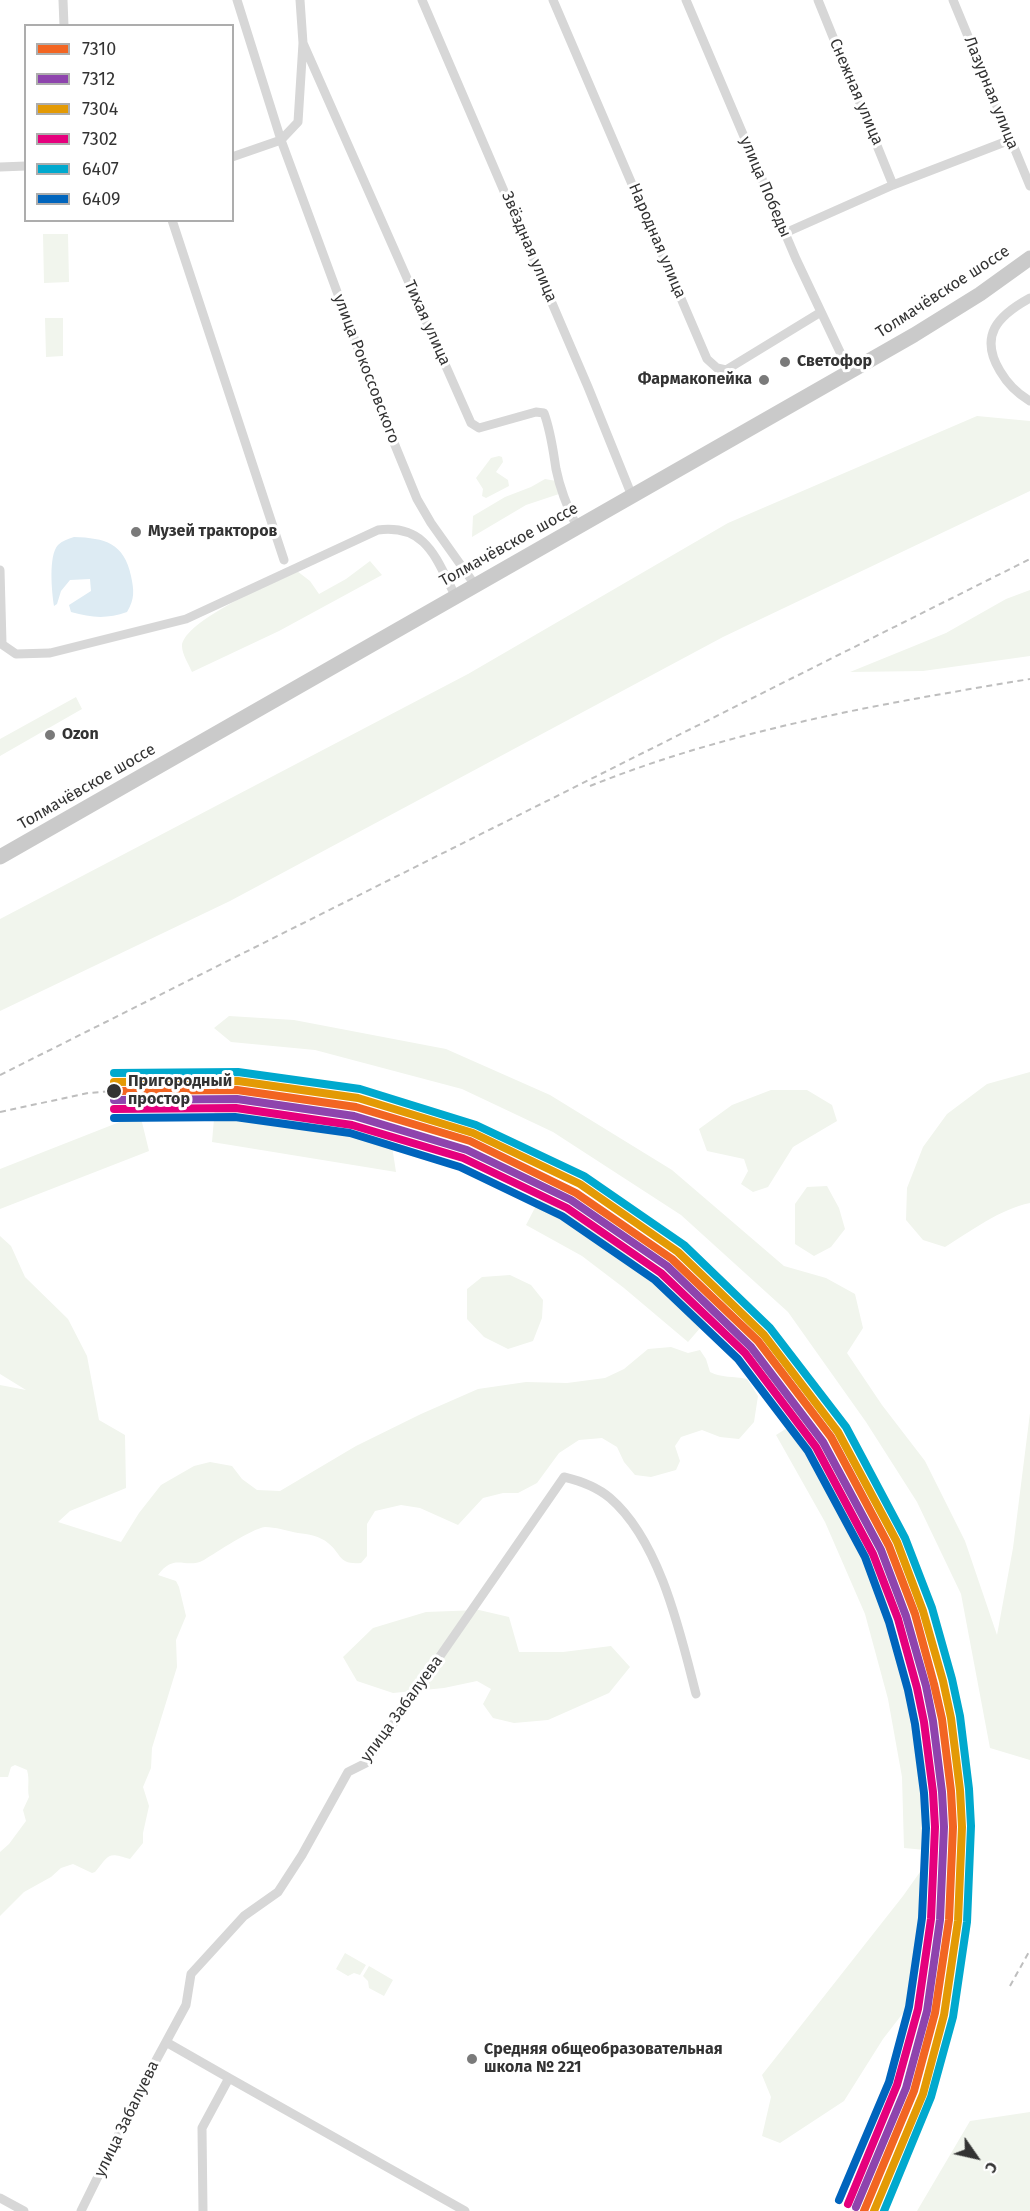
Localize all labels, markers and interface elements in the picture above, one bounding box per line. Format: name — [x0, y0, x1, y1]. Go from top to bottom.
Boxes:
legend — [24, 24, 234, 222]
street label: Лазурная улица — [960, 34, 1022, 152]
street label: Снежная улица — [825, 36, 887, 148]
text: 7310 — [82, 38, 116, 60]
text: 7312 — [82, 68, 115, 90]
text: 7304 — [82, 98, 118, 120]
text: 7302 — [82, 128, 118, 150]
street label: улица Победы — [735, 134, 795, 240]
text: 6407 — [82, 158, 119, 180]
street label: Народная улица — [624, 181, 690, 301]
text: 6409 — [82, 188, 120, 210]
street label: Звёздная улица — [497, 189, 561, 305]
street label: Толмачёвское шоссе — [873, 242, 1013, 342]
street label: Тихая улица — [400, 277, 454, 369]
street label: улица Рокоссовского — [329, 292, 403, 446]
place label: Светофор — [797, 352, 872, 372]
marker: Светофор — [778, 355, 792, 369]
place label: Фармакопейка — [638, 370, 752, 390]
marker: Фармакопейка — [757, 373, 771, 387]
street label: Толмачёвское шоссе — [436, 499, 582, 591]
place label: Музей тракторов — [148, 522, 277, 542]
marker: Музей тракторов — [129, 525, 143, 539]
place label: Ozon — [62, 725, 99, 745]
marker: Ozon — [43, 728, 57, 742]
street label: Толмачёвское шоссе — [15, 740, 159, 834]
place label: Пригородный простор — [128, 1072, 232, 1110]
marker: Пригородный простор — [105, 1082, 123, 1100]
street label: улица Забалуева — [357, 1652, 447, 1766]
place label: Средняя общеобразовательная школа № 221 — [484, 2040, 723, 2078]
marker: Средняя общеобразовательная школа № 221 — [465, 2052, 479, 2066]
street label: улица Забалуева — [91, 2058, 163, 2180]
north arrow — [946, 2127, 1006, 2187]
text: С — [981, 2158, 1002, 2176]

